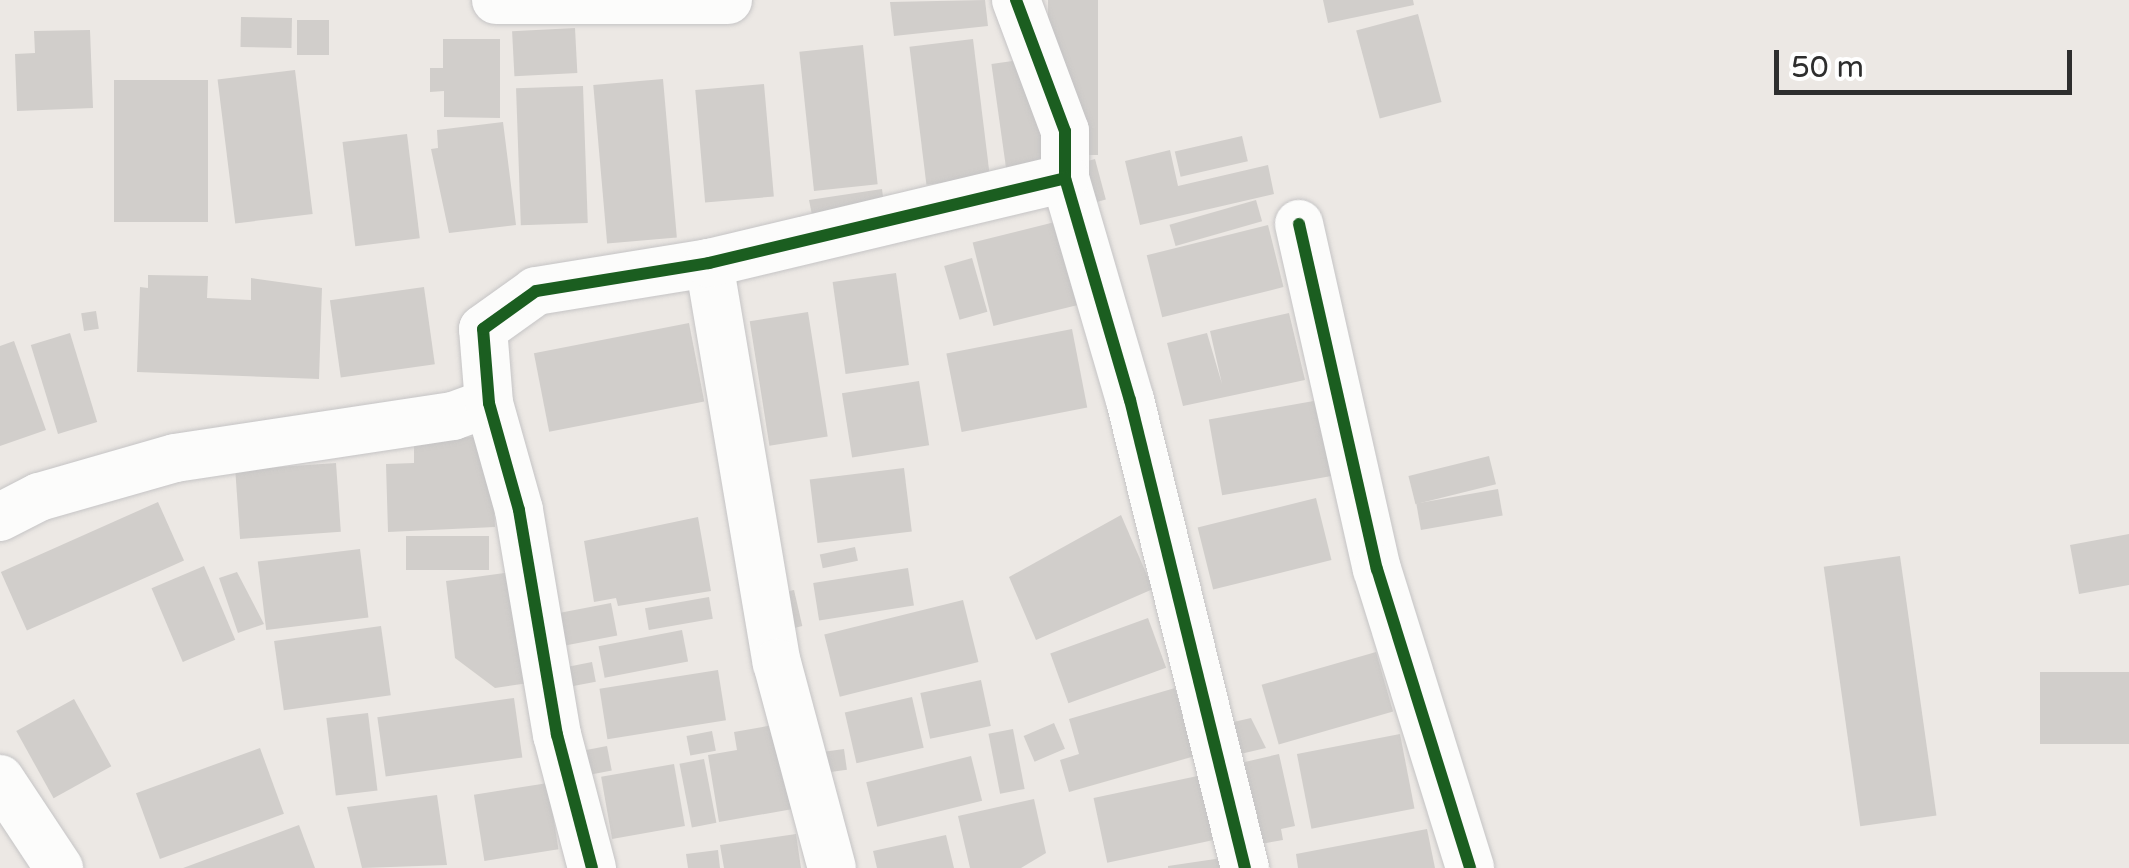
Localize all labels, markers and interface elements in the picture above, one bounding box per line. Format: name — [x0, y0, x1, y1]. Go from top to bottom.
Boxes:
scale bar — [1779, 30, 2076, 92]
text: 50 m — [1791, 49, 1864, 86]

